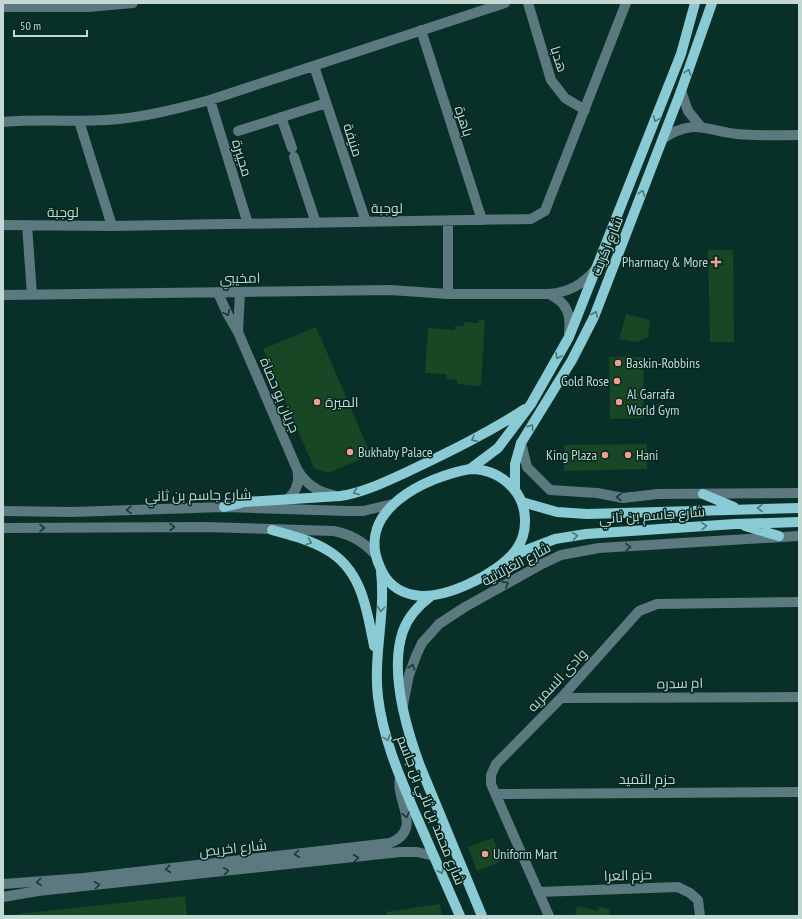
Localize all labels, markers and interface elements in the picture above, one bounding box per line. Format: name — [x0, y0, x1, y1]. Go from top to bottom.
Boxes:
scale bar — [14, 12, 87, 38]
text: 50 m — [20, 18, 41, 33]
street label: هدبا — [546, 44, 572, 74]
one-way arrow — [684, 68, 692, 75]
street label: باهرة — [451, 103, 477, 139]
one-way arrow — [652, 116, 660, 123]
street label: منيفة — [339, 121, 367, 159]
street label: مجيبرة — [228, 137, 256, 179]
one-way arrow — [638, 190, 646, 197]
street label: لوجبة — [371, 199, 403, 217]
street label: لوجبة — [47, 203, 79, 221]
street label: شارع زكريت — [587, 213, 627, 279]
place label: Pharmacy & More — [622, 253, 708, 271]
marker: Pharmacy & More — [711, 257, 721, 267]
street label: امخيبي — [219, 269, 261, 290]
one-way arrow — [222, 309, 230, 316]
one-way arrow — [590, 311, 598, 318]
one-way arrow — [556, 352, 563, 359]
place label: Baskin-Robbins — [626, 354, 700, 372]
street label: جريان بو حصاة — [256, 355, 304, 435]
marker: Baskin-Robbins — [613, 358, 623, 368]
place label: Gold Rose — [561, 372, 609, 390]
marker: Gold Rose — [612, 376, 622, 386]
place label: Al Garrafa World Gym — [627, 385, 679, 419]
place label: الميرة — [325, 393, 359, 411]
marker: الميرة — [312, 397, 322, 407]
marker: Al Garrafa World Gym — [614, 397, 624, 407]
one-way arrow — [526, 424, 534, 431]
one-way arrow — [471, 435, 479, 442]
place label: Bukhaby Palace — [358, 443, 433, 461]
place label: King Plaza — [546, 446, 597, 464]
place label: Hani — [636, 446, 658, 464]
marker: Bukhaby Palace — [345, 447, 355, 457]
marker: King Plaza — [600, 450, 610, 460]
marker: Hani — [623, 450, 633, 460]
street label: شارع جاسم بن ثاني — [145, 485, 251, 508]
one-way arrow — [352, 488, 359, 496]
one-way arrow — [616, 493, 622, 501]
street label: شارع جاسم بن ثاني — [598, 502, 706, 531]
one-way arrow — [757, 504, 763, 513]
one-way arrow — [126, 506, 132, 514]
one-way arrow — [701, 521, 707, 530]
one-way arrow — [169, 523, 175, 531]
one-way arrow — [39, 524, 45, 532]
one-way arrow — [572, 532, 578, 541]
one-way arrow — [305, 537, 313, 545]
street label: شارع الغزلانية — [478, 538, 554, 590]
one-way arrow — [625, 542, 631, 551]
one-way arrow — [502, 582, 509, 589]
one-way arrow — [377, 606, 386, 612]
street label: وادى السمريه — [523, 645, 591, 715]
one-way arrow — [407, 664, 416, 671]
street label: ام سدره — [657, 674, 703, 693]
street label: شارع محمد بن ثاني بن جاسم — [390, 732, 469, 889]
one-way arrow — [382, 734, 391, 741]
street label: حزم الثميد — [619, 770, 675, 789]
one-way arrow — [401, 811, 409, 818]
street label: شارع اخريص — [198, 836, 268, 860]
place label: Uniform Mart — [493, 845, 558, 863]
marker: Uniform Mart — [480, 849, 490, 859]
one-way arrow — [294, 850, 300, 859]
one-way arrow — [353, 853, 359, 862]
one-way arrow — [165, 864, 171, 873]
street label: حزم العرا — [604, 865, 652, 886]
one-way arrow — [223, 867, 229, 876]
one-way arrow — [436, 867, 444, 875]
one-way arrow — [36, 877, 42, 886]
one-way arrow — [94, 881, 100, 890]

